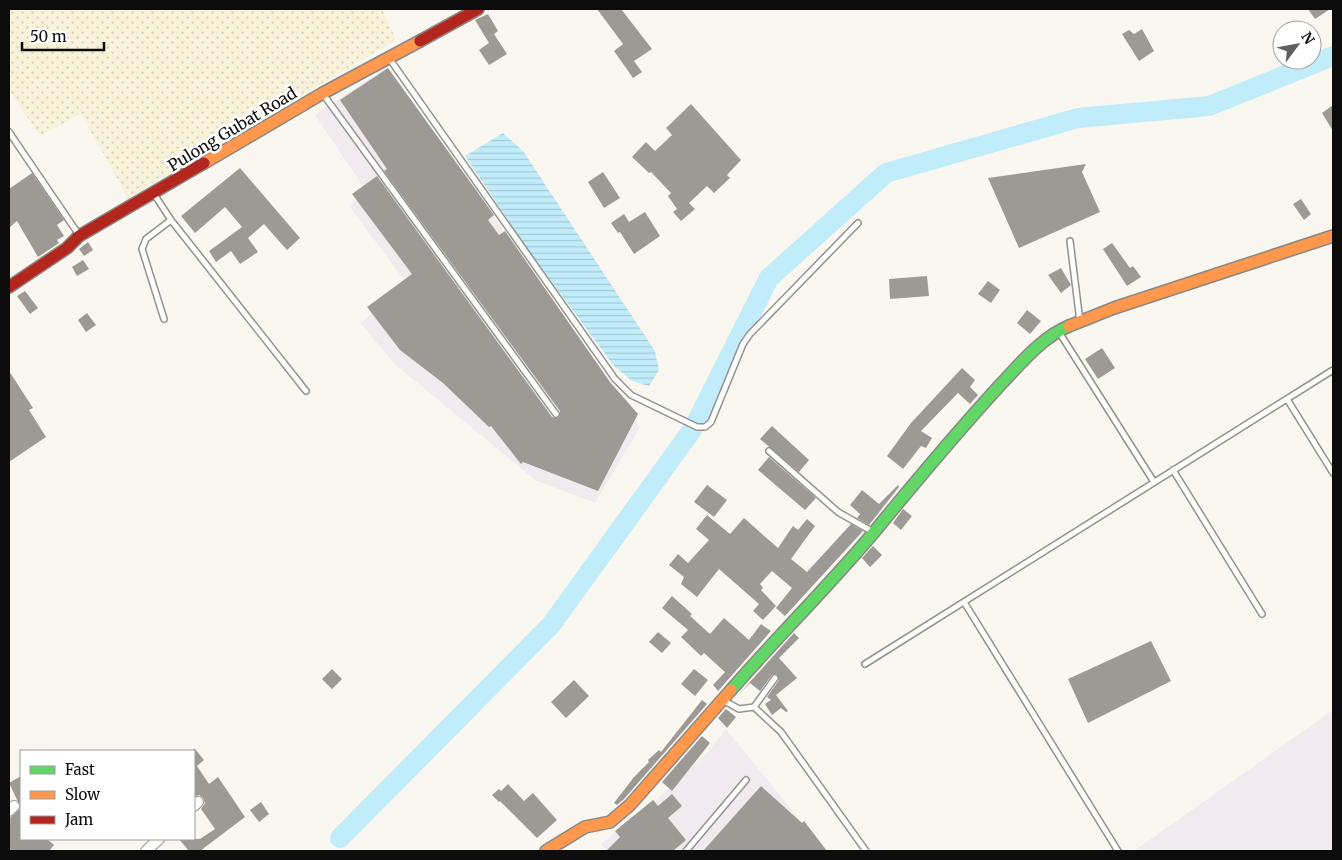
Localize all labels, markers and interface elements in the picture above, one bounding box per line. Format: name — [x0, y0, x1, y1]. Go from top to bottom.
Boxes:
scale bar — [22, 20, 105, 52]
north arrow — [1272, 20, 1322, 70]
text: 50 m — [30, 27, 67, 46]
text: N — [1297, 29, 1319, 48]
street label: Pulong Gubat Road — [164, 82, 300, 175]
legend — [20, 750, 195, 840]
text: Fast — [65, 760, 95, 779]
text: Slow — [65, 785, 100, 804]
text: Jam — [64, 810, 93, 829]

